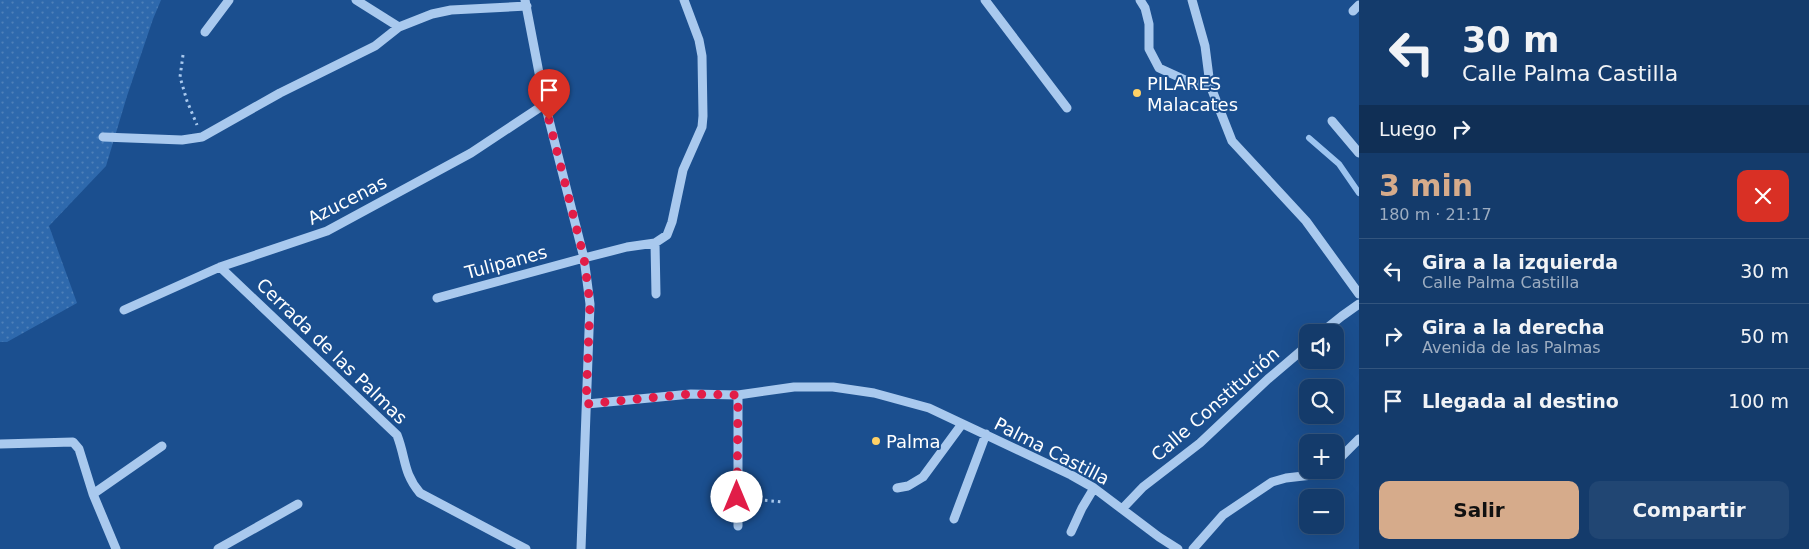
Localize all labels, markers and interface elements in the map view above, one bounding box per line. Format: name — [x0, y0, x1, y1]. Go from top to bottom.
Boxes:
icon: left — [1379, 20, 1444, 85]
text: 30 m — [1462, 20, 1559, 60]
text: Calle Palma Castilla — [1462, 61, 1678, 86]
pin — [528, 69, 570, 120]
place label: PILARES Malacates — [1147, 73, 1238, 115]
icon: arrive — [535, 76, 563, 104]
marker: PILARES Malacates — [1131, 87, 1143, 99]
icon: right — [1447, 115, 1475, 143]
text: Luego — [1379, 118, 1437, 140]
text: 3 min — [1379, 168, 1473, 203]
button: close — [1737, 170, 1789, 222]
street label: Azucenas — [304, 171, 390, 229]
text: 180 m · 21:17 — [1379, 205, 1492, 224]
street label: Tulipanes — [462, 241, 549, 283]
text: Gira a la izquierda — [1422, 251, 1618, 273]
icon: left — [1379, 257, 1407, 285]
text: 30 m — [1740, 260, 1789, 282]
text: Calle Palma Castilla — [1422, 273, 1579, 292]
street label: Cerrada de las Palmas — [253, 274, 411, 428]
text: Gira a la derecha — [1422, 316, 1605, 338]
icon: right — [1379, 322, 1407, 350]
map controls — [1299, 324, 1344, 534]
button: sound — [1299, 324, 1344, 369]
text: 50 m — [1740, 325, 1789, 347]
text: Avenida de las Palmas — [1422, 338, 1601, 357]
street label: Calle Constitución — [1147, 343, 1283, 465]
button: search — [1299, 379, 1344, 424]
icon: arrive — [1379, 387, 1407, 415]
text: Llegada al destino — [1422, 390, 1619, 412]
text: 100 m — [1728, 390, 1789, 412]
street label: Palma Castilla — [991, 413, 1113, 489]
place label: Palma — [886, 431, 941, 452]
button: + — [1299, 434, 1344, 479]
marker: Palma — [870, 435, 882, 447]
position arrow — [710, 470, 762, 522]
button: Salir — [1379, 481, 1579, 539]
button: Compartir — [1589, 481, 1789, 539]
button: − — [1299, 489, 1344, 534]

